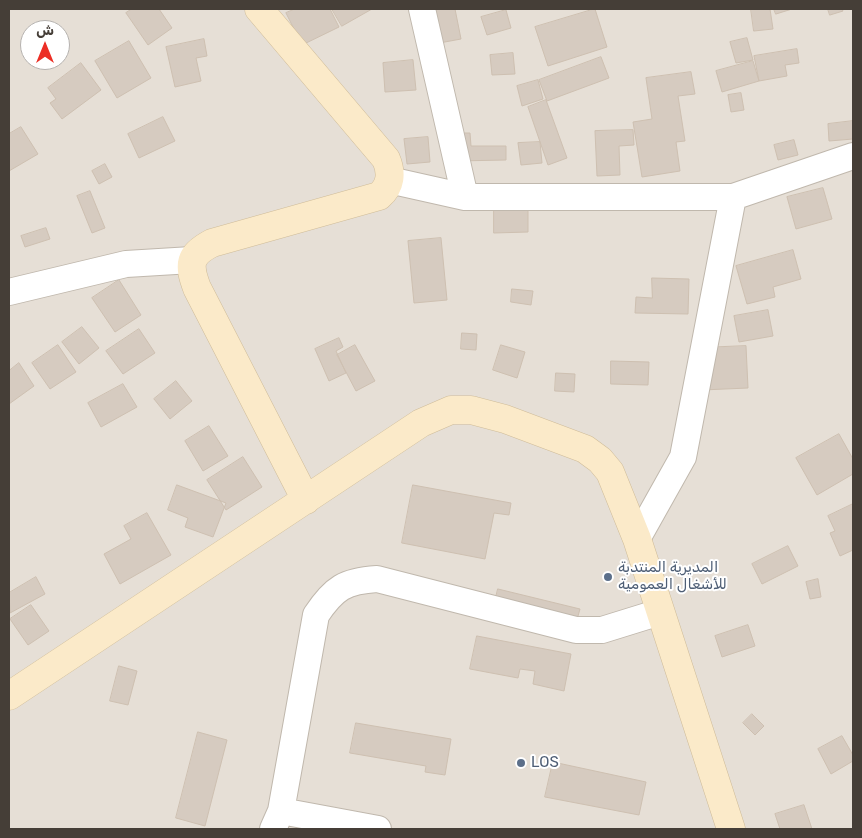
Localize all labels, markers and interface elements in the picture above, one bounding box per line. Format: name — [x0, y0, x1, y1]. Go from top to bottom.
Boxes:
north arrow — [20, 20, 70, 70]
text: ش — [36, 22, 54, 39]
place label: المديرية المنتدبة للأشغال العمومية — [618, 559, 727, 594]
marker: المديرية المنتدبة للأشغال العمومية — [602, 571, 614, 583]
place label: LOS — [531, 754, 559, 772]
marker: LOS — [515, 757, 527, 769]

